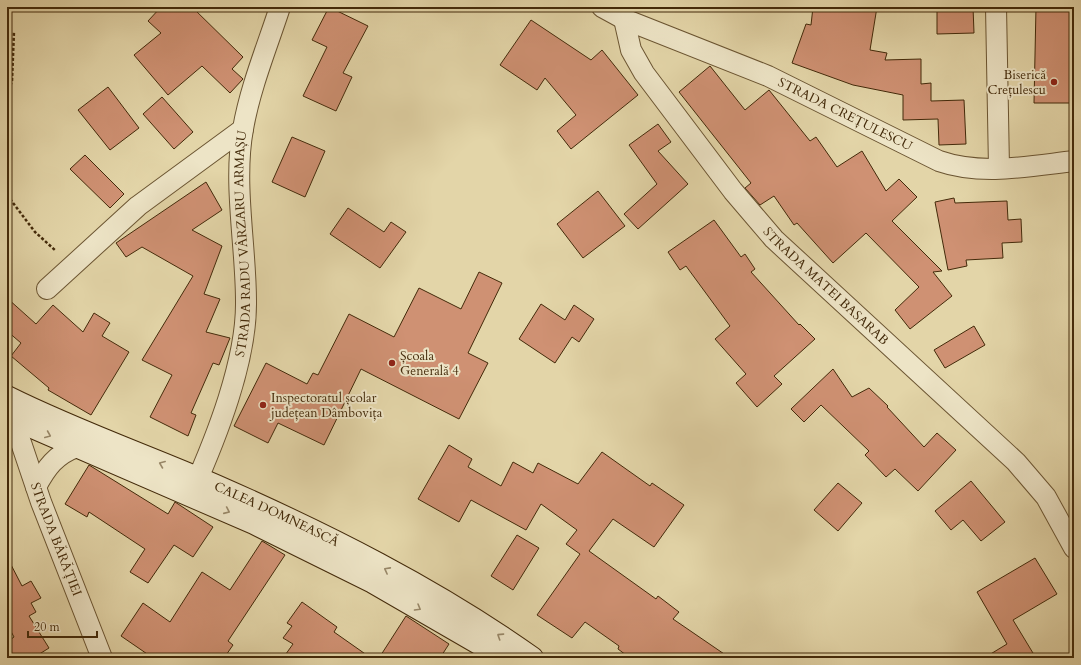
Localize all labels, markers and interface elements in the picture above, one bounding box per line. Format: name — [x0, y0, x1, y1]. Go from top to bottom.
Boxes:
place label: Biserică Crețulescu — [988, 66, 1046, 99]
street label: STRADA CREȚULESCU — [775, 73, 916, 155]
marker: Biserică Crețulescu — [1049, 77, 1059, 87]
street label: STRADA RADU VÂRZARU ARMAȘU — [230, 129, 255, 359]
street label: STRADA MATEI BASARAB — [759, 223, 892, 349]
place label: Școala Generală 4 — [400, 347, 459, 380]
marker: Școala Generală 4 — [387, 358, 397, 368]
place label: Inspectoratul școlar județean Dâmbovița — [269, 389, 383, 422]
marker: Inspectoratul școlar județean Dâmbovița — [258, 400, 268, 410]
one-way arrow — [45, 430, 52, 438]
one-way arrow — [159, 461, 166, 469]
street label: CALEA DOMNEASCĂ — [211, 477, 343, 552]
street label: STRADA BĂRĂȚIEI — [26, 480, 86, 599]
one-way arrow — [222, 506, 230, 514]
one-way arrow — [384, 568, 392, 575]
one-way arrow — [414, 603, 421, 610]
scale bar — [28, 613, 97, 639]
text: 20 m — [34, 619, 61, 635]
one-way arrow — [497, 633, 504, 640]

